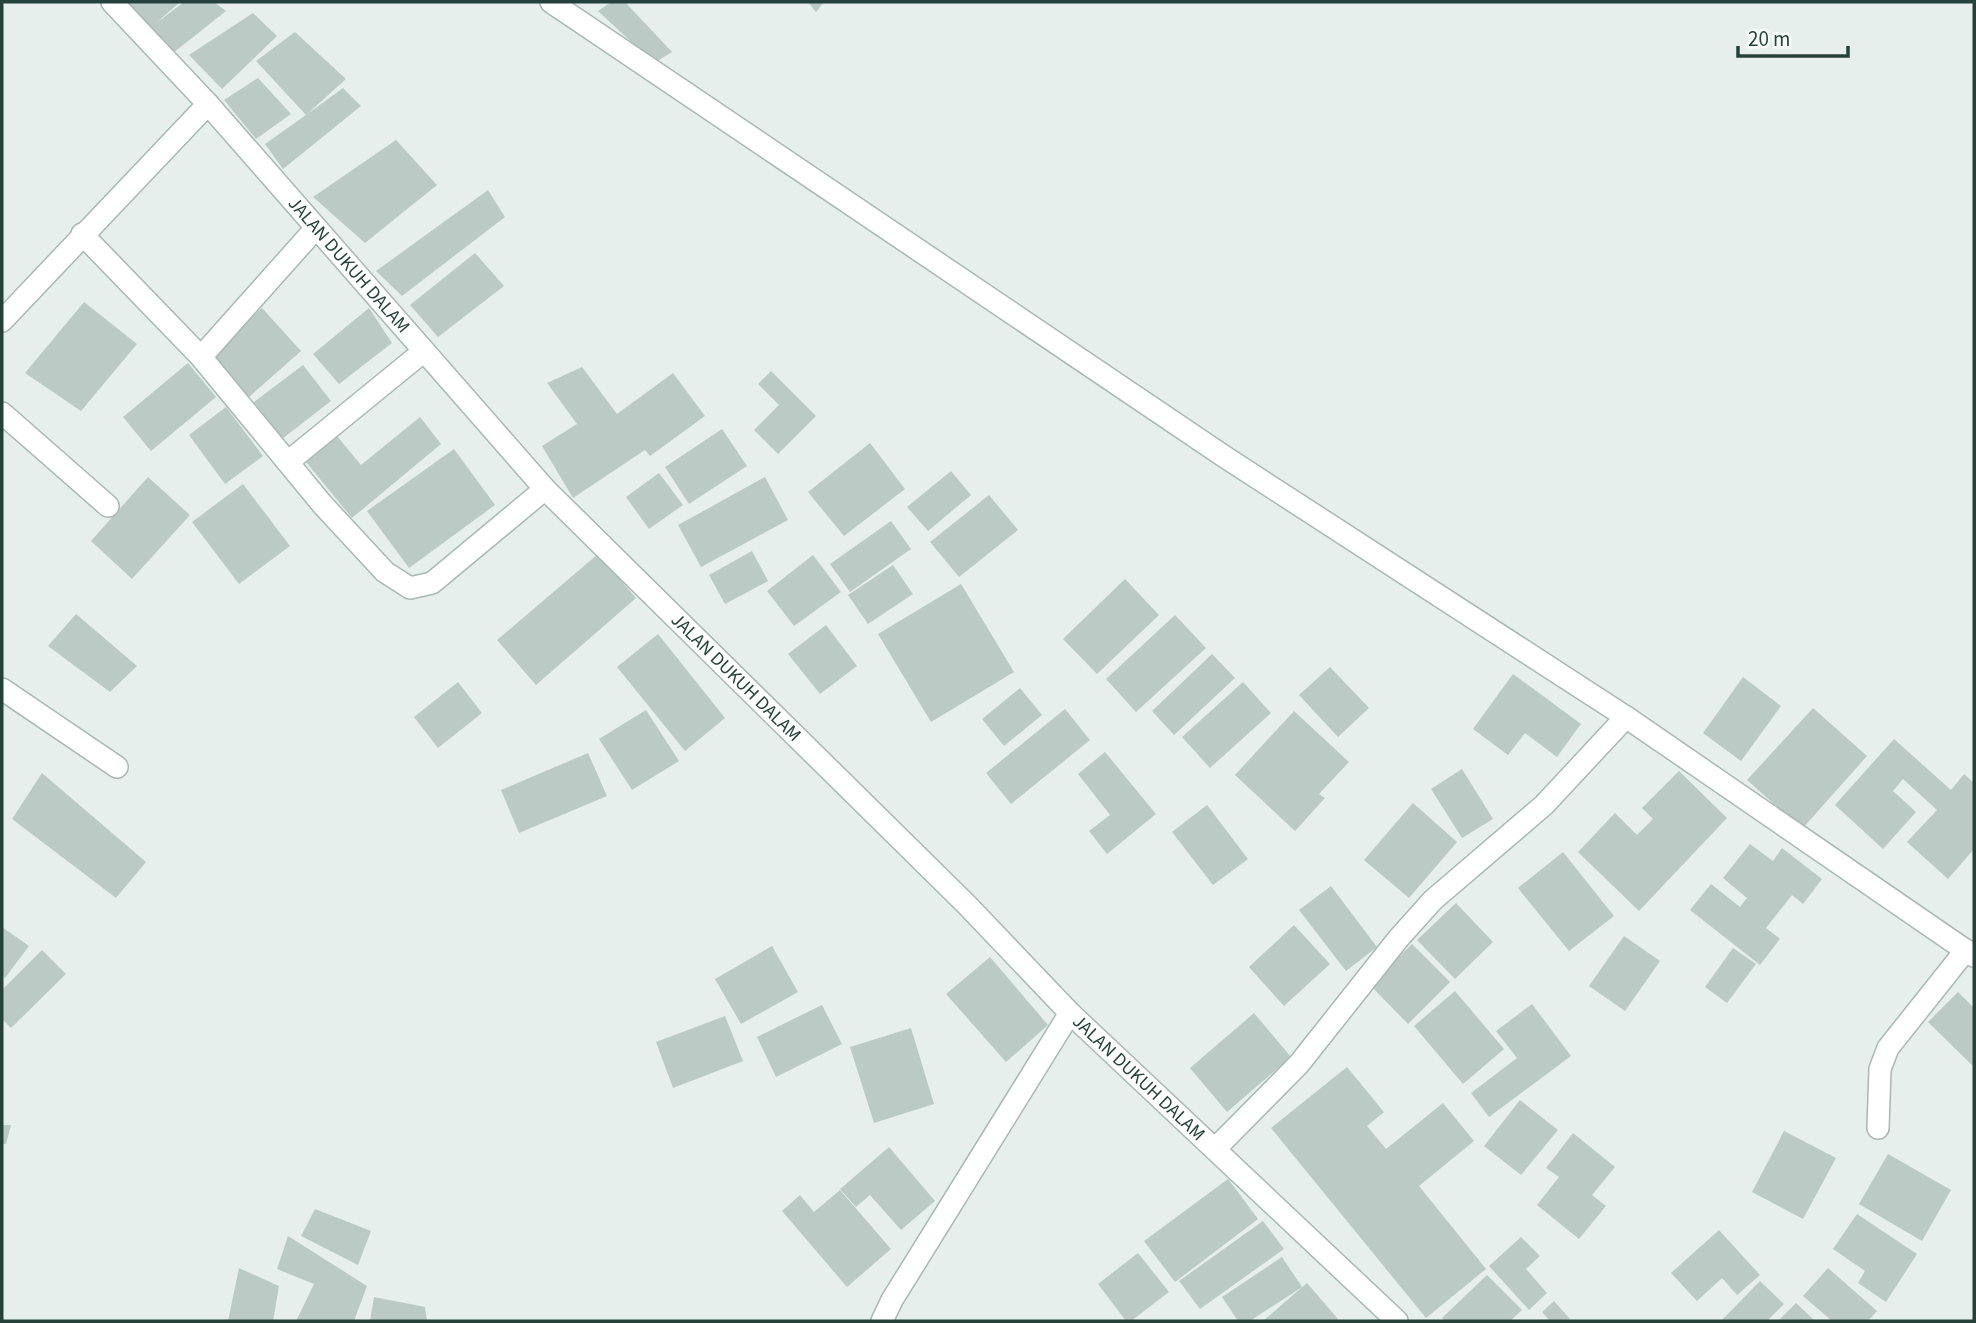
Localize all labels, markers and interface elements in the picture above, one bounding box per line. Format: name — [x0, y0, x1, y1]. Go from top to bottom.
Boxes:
scale bar — [1738, 14, 1848, 58]
text: 20 m — [1748, 24, 1790, 54]
street label: JALAN DUKUH DALAM — [282, 191, 416, 339]
street label: JALAN DUKUH DALAM — [665, 607, 807, 748]
street label: JALAN DUKUH DALAM — [1066, 1008, 1211, 1147]

